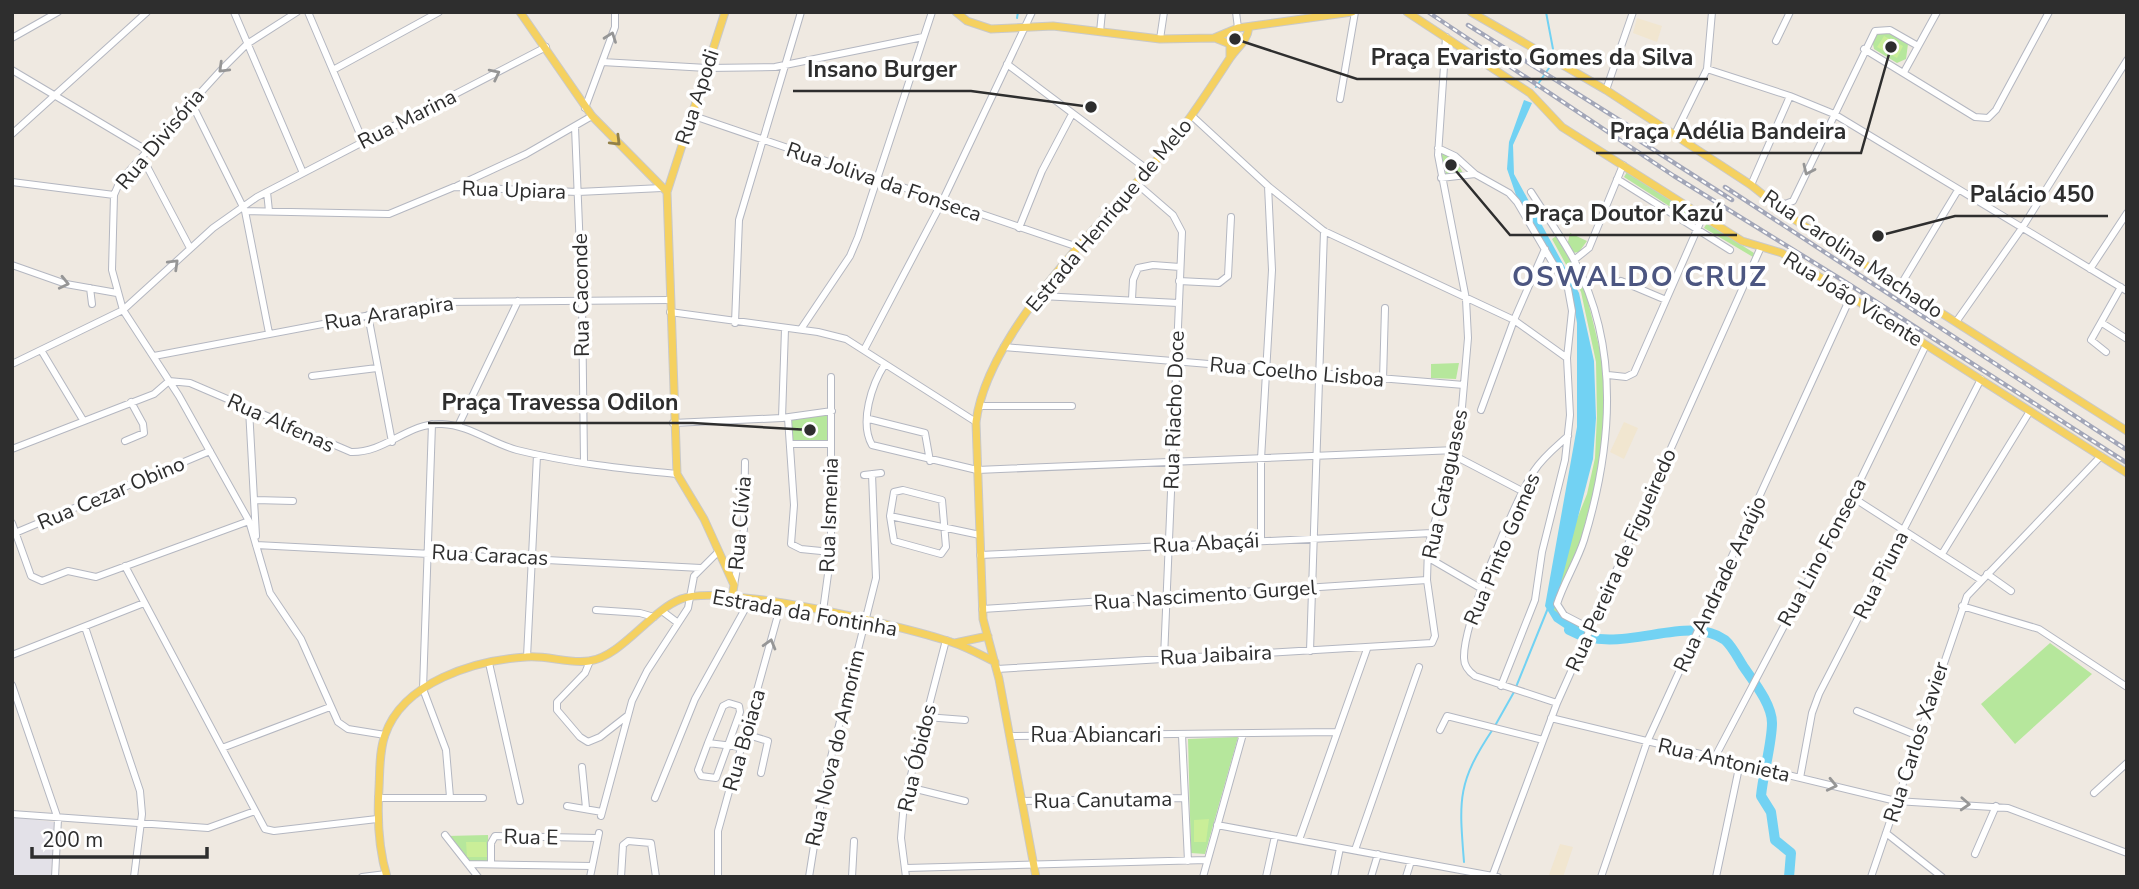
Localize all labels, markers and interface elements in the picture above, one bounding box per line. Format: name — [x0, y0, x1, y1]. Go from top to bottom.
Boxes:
one-way arrow — [602, 32, 616, 44]
callout: Praça Evaristo Gomes da Silva — [1357, 35, 1708, 79]
text: Praça Evaristo Gomes da Silva — [1371, 42, 1693, 73]
street label: Rua Apodi — [668, 46, 726, 148]
callout: Insano Burger — [793, 47, 971, 91]
text: Insano Burger — [807, 54, 957, 85]
one-way arrow — [218, 59, 231, 72]
one-way arrow — [487, 69, 500, 83]
street label: Rua Marina — [353, 82, 461, 156]
street label: Rua Divisória — [109, 83, 211, 195]
callout: Praça Adélia Bandeira — [1596, 109, 1861, 153]
street label: Estrada Henrique de Melo — [1020, 112, 1198, 318]
text: Praça Adélia Bandeira — [1610, 116, 1846, 147]
one-way arrow — [608, 132, 621, 145]
street label: Rua Joliva da Fonseca — [783, 135, 985, 229]
one-way arrow — [1802, 163, 1816, 175]
callout: Palácio 450 — [1955, 172, 2108, 216]
street label: Rua Upiara — [461, 174, 567, 206]
text: Palácio 450 — [1970, 179, 2094, 210]
street label: Rua Carolina Machado — [1757, 183, 1949, 325]
callout: Praça Doutor Kazú — [1510, 191, 1737, 235]
text: Praça Doutor Kazú — [1524, 198, 1724, 229]
street label: Rua Caconde — [566, 233, 596, 357]
street label: Rua João Vicente — [1778, 245, 1928, 353]
district label: OSWALDO CRUZ — [1512, 258, 1768, 296]
one-way arrow — [165, 259, 178, 272]
one-way arrow — [58, 274, 70, 289]
street label: Rua Ararapira — [322, 289, 456, 337]
street label: Rua Riacho Doce — [1157, 330, 1191, 490]
street label: Rua Coelho Lisboa — [1208, 350, 1386, 394]
callout: Praça Travessa Odilon — [428, 379, 693, 423]
street label: Rua Alfenas — [223, 387, 339, 459]
text: Praça Travessa Odilon — [442, 387, 678, 418]
street label: Rua Cataguases — [1415, 407, 1475, 561]
street label: Rua Pereira de Figueiredo — [1559, 444, 1683, 676]
street label: Rua Cezar Obino — [33, 449, 189, 537]
street label: Rua Ismenia — [813, 457, 845, 573]
street label: Rua Pinto Gomes — [1457, 469, 1547, 629]
street label: Rua Lino Fonseca — [1771, 473, 1873, 631]
street label: Rua Clívia — [722, 475, 758, 571]
street label: Rua Andrade Araújo — [1667, 491, 1773, 677]
street label: Rua Abaçái — [1152, 526, 1260, 560]
street label: Rua Piuna — [1847, 526, 1915, 624]
street label: Rua Caracas — [431, 538, 549, 572]
street label: Rua Nascimento Gurgel — [1093, 573, 1318, 617]
street label: Estrada da Fontinha — [710, 583, 900, 643]
street label: Rua Jaibaira — [1159, 638, 1273, 672]
one-way arrow — [762, 639, 776, 651]
street label: Rua Nova do Amorim — [799, 647, 871, 849]
street label: Rua Carlos Xavier — [1877, 658, 1955, 826]
street label: Rua Boiaca — [716, 686, 772, 794]
street label: Rua Óbidos — [891, 701, 943, 815]
street label: Rua Abiancari — [1031, 721, 1162, 749]
street label: Rua Antonieta — [1655, 731, 1793, 789]
one-way arrow — [1825, 777, 1837, 791]
street label: Rua Canutama — [1033, 785, 1173, 815]
one-way arrow — [1959, 796, 1970, 811]
scale bar — [32, 816, 206, 860]
street label: Rua E — [503, 823, 559, 851]
text: 200 m — [42, 826, 103, 854]

